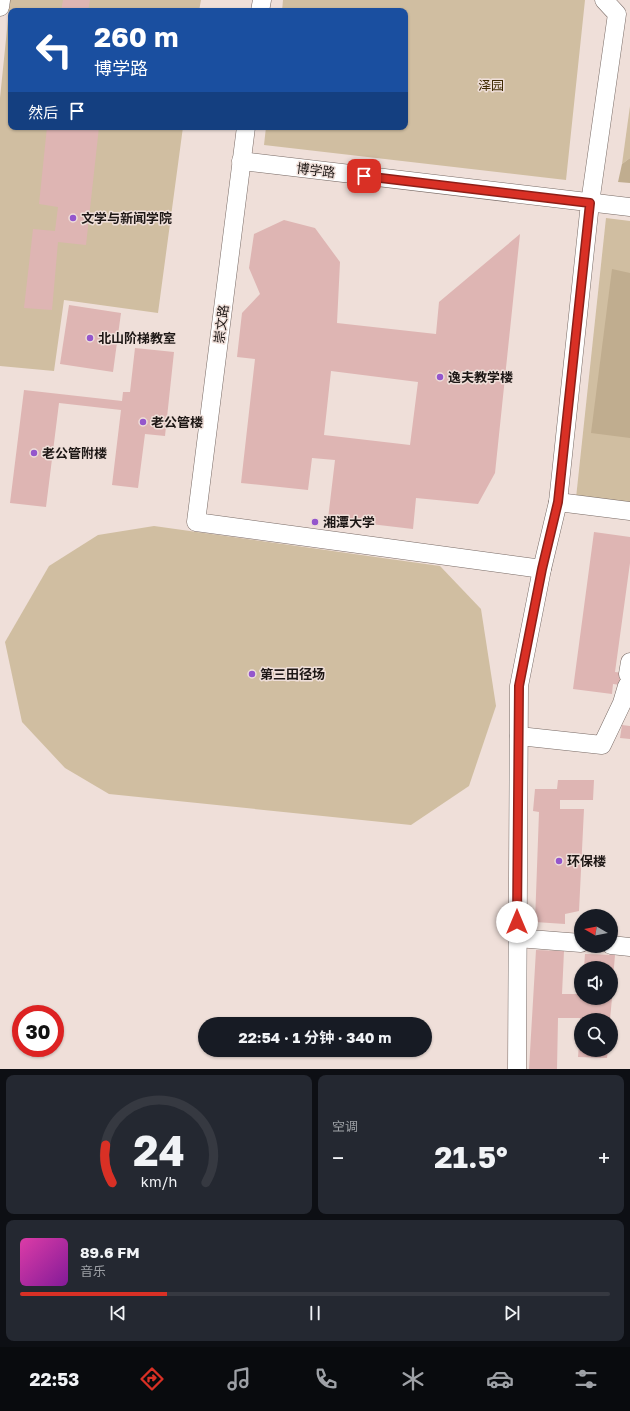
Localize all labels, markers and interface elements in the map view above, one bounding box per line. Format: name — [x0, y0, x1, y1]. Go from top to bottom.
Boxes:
text: 260 m — [94, 20, 179, 53]
icon: left — [28, 24, 80, 76]
text: 博学路 — [94, 57, 148, 79]
park label: 泽园 — [478, 77, 504, 93]
icon: arrive — [66, 100, 88, 122]
text: 然后 — [28, 103, 58, 121]
pin — [347, 159, 381, 193]
street label: 博学路 — [296, 160, 336, 180]
icon: arrive — [353, 165, 375, 187]
place label: 文学与新闻学院 — [81, 210, 172, 226]
marker: 文学与新闻学院 — [68, 213, 78, 223]
street label: 崇文路 — [211, 304, 231, 344]
place label: 北山阶梯教室 — [98, 330, 176, 346]
marker: 北山阶梯教室 — [85, 333, 95, 343]
place label: 逸夫教学楼 — [448, 369, 513, 385]
marker: 逸夫教学楼 — [435, 372, 445, 382]
place label: 老公管楼 — [151, 414, 203, 430]
marker: 老公管楼 — [138, 417, 148, 427]
place label: 老公管附楼 — [42, 445, 107, 461]
marker: 老公管附楼 — [29, 448, 39, 458]
place label: 湘潭大学 — [323, 514, 375, 530]
marker: 湘潭大学 — [310, 517, 320, 527]
place label: 第三田径场 — [260, 666, 325, 682]
marker: 第三田径场 — [247, 669, 257, 679]
place label: 环保楼 — [567, 853, 606, 869]
marker: 环保楼 — [554, 856, 564, 866]
position arrow — [496, 901, 538, 943]
north arrow — [574, 909, 618, 953]
map controls — [574, 909, 618, 1057]
button: sound — [574, 961, 618, 1005]
speed limit sign: 30 — [12, 1005, 64, 1057]
button: search — [574, 1013, 618, 1057]
text: 22:54 · 1 分钟 · 340 m — [239, 1028, 391, 1046]
text: 空调 — [332, 1118, 358, 1134]
text: 24 — [133, 1124, 185, 1174]
text: 21.5° — [434, 1139, 508, 1175]
text: − — [332, 1144, 344, 1171]
text: + — [598, 1144, 610, 1171]
text: km/h — [141, 1172, 177, 1189]
text: 89.6 FM — [80, 1243, 139, 1261]
text: 音乐 — [80, 1263, 106, 1279]
icon: previous — [107, 1302, 129, 1324]
icon: pause — [304, 1302, 326, 1324]
icon: next — [501, 1302, 523, 1324]
icon: directions — [138, 1365, 166, 1393]
icon: music — [225, 1365, 253, 1393]
icon: phone — [312, 1365, 340, 1393]
icon: climate — [399, 1365, 427, 1393]
icon: car — [486, 1365, 514, 1393]
icon: filters — [572, 1365, 600, 1393]
text: 22:53 — [29, 1368, 79, 1390]

